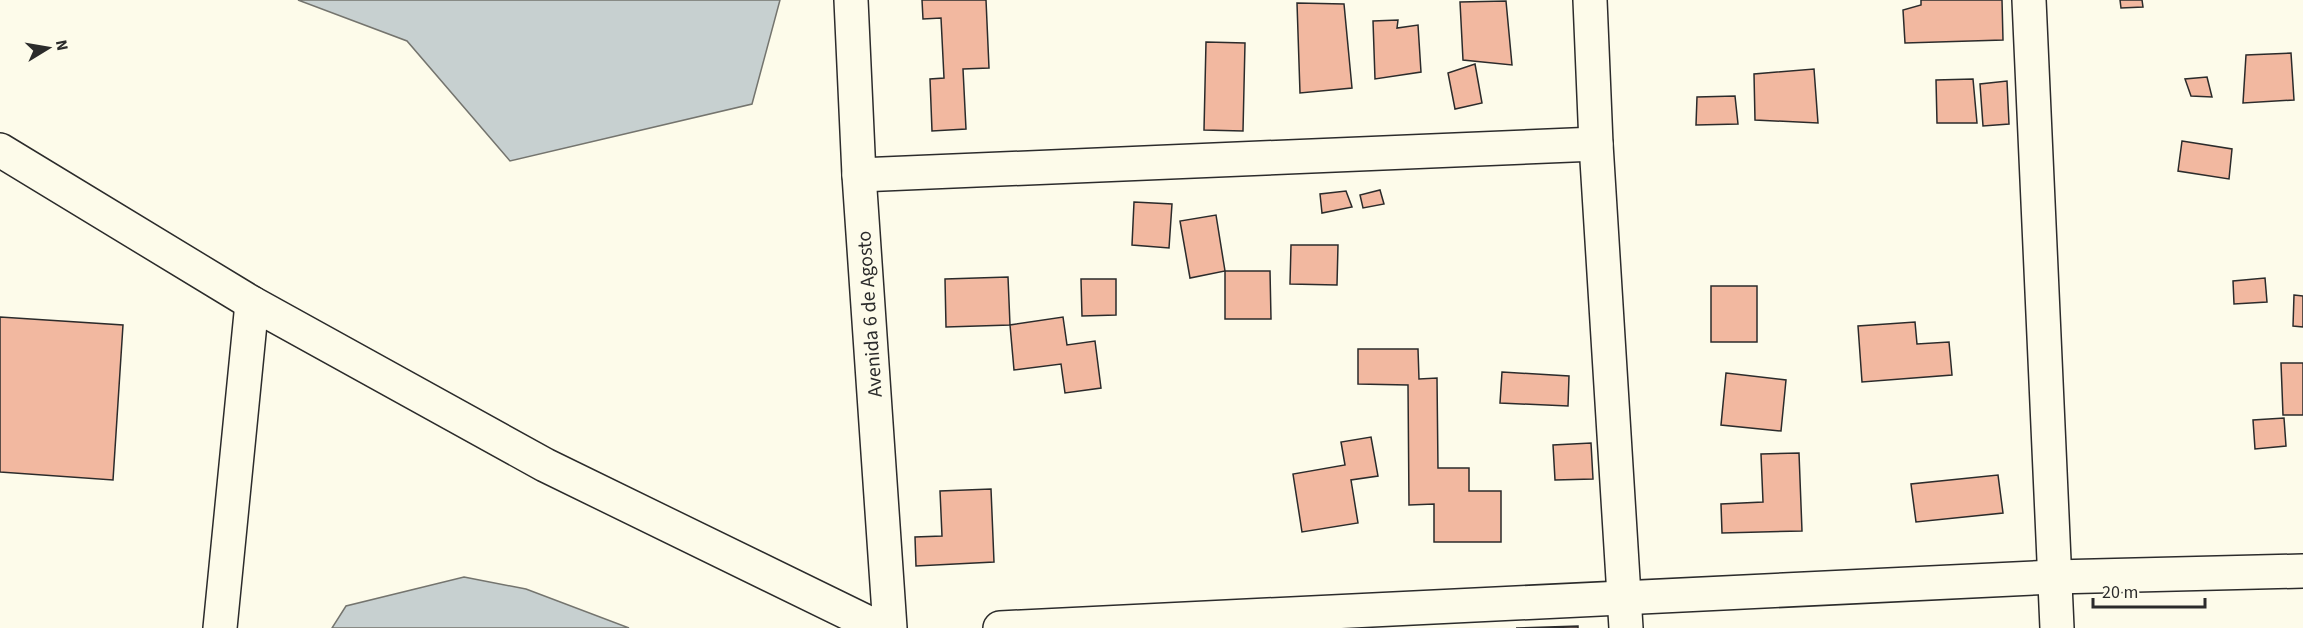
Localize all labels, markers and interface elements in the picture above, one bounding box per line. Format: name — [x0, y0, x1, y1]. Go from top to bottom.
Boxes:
north arrow — [18, 18, 78, 78]
text: N — [50, 38, 74, 53]
street label: Avenida 6 de Agosto — [850, 230, 890, 398]
scale bar — [2093, 571, 2206, 609]
text: 20 m — [2102, 580, 2138, 605]

